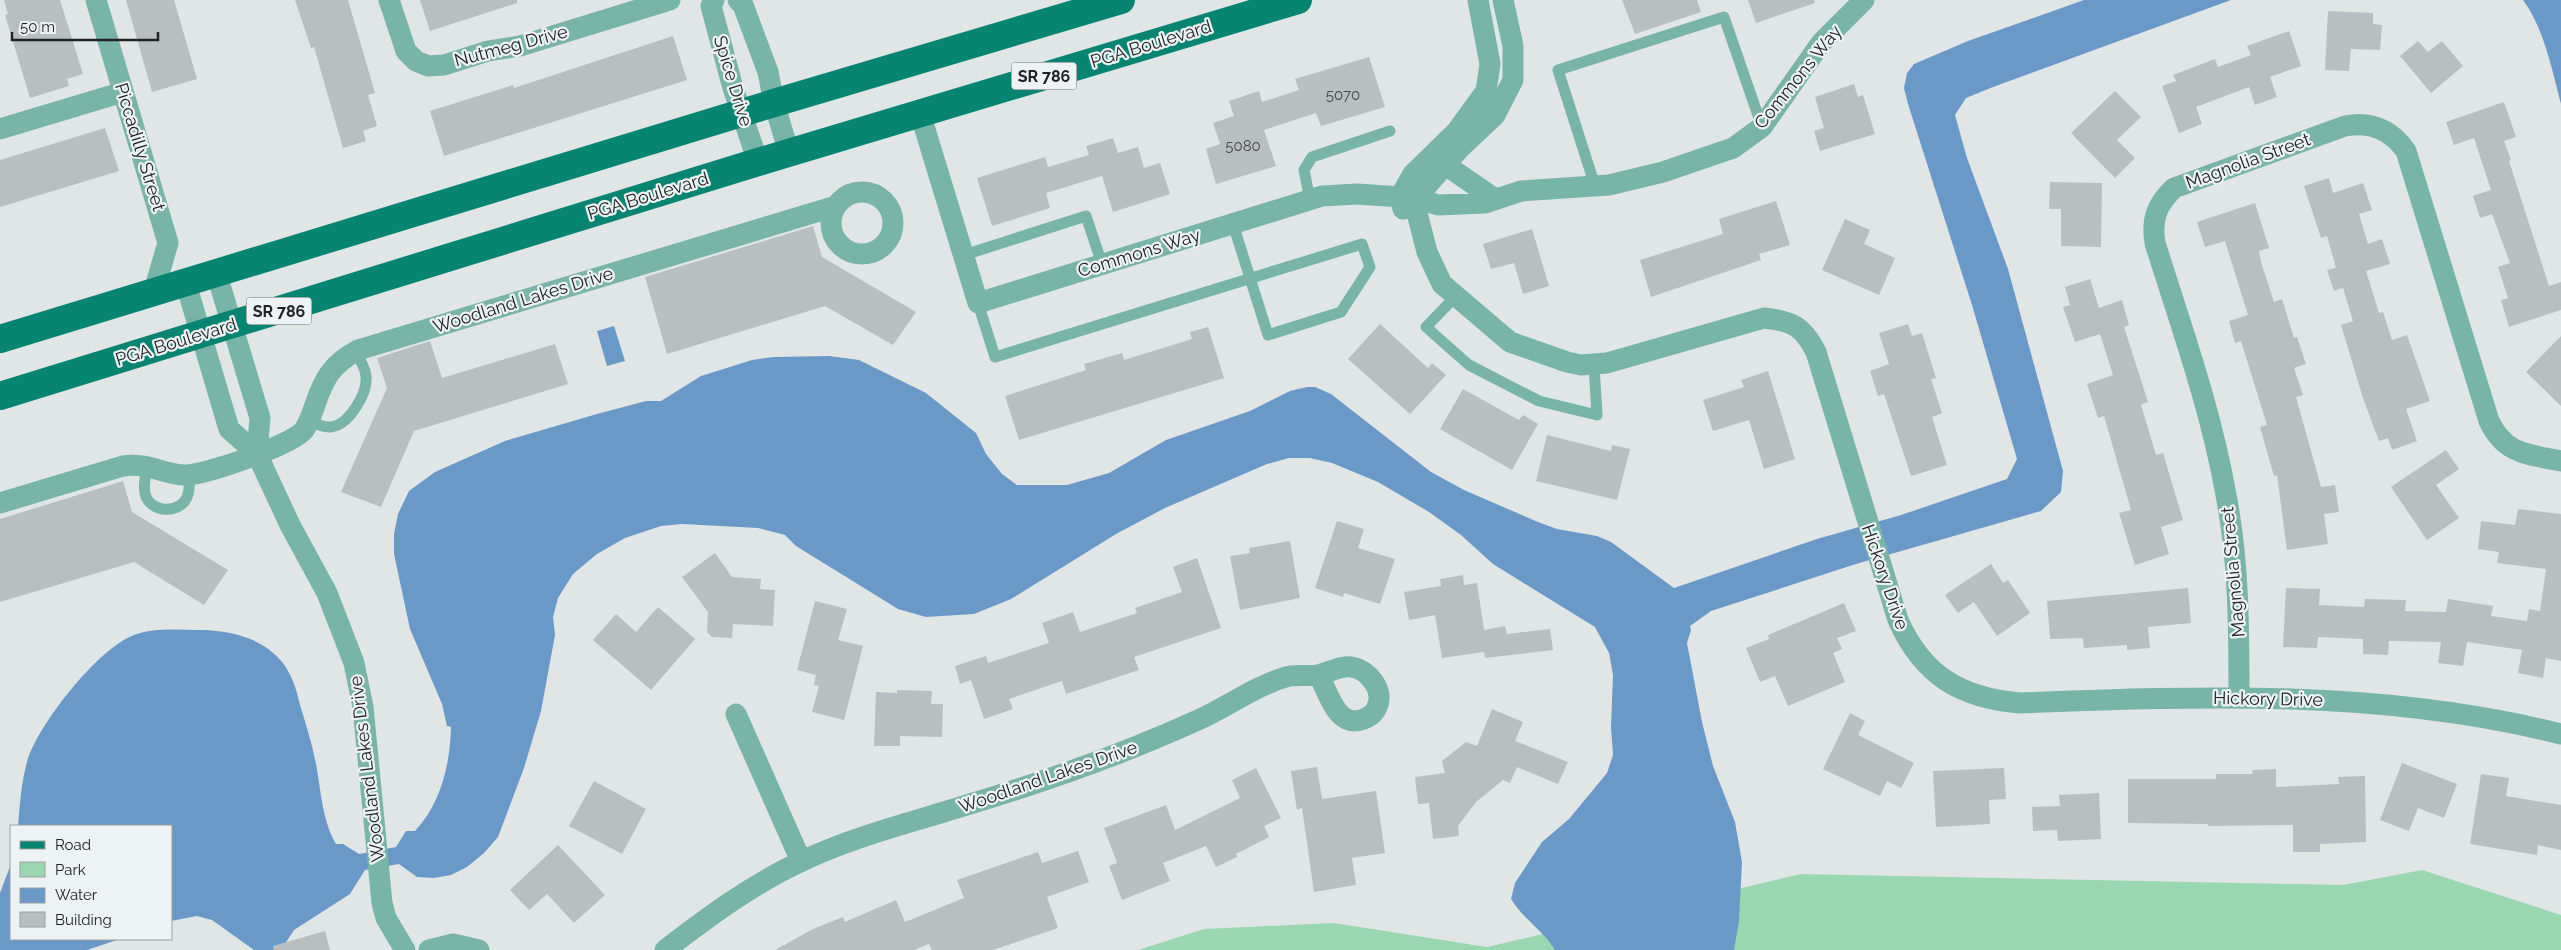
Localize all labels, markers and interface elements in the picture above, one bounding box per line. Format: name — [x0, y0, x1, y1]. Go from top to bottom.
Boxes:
scale bar — [12, 10, 159, 42]
street label: PGA Boulevard — [1088, 15, 1214, 72]
text: 50 m — [20, 18, 55, 36]
street label: Nutmeg Drive — [452, 20, 570, 71]
street label: Commons Way — [1749, 20, 1846, 133]
street label: Spice Drive — [710, 33, 757, 129]
road number: SR 786 — [1012, 62, 1076, 90]
street label: Piccadilly Street — [111, 80, 170, 214]
house number: 5070 — [1326, 86, 1360, 104]
street label: Magnolia Street — [2183, 128, 2313, 193]
house number: 5080 — [1225, 137, 1261, 155]
street label: PGA Boulevard — [585, 167, 711, 224]
street label: Commons Way — [1075, 224, 1203, 281]
street label: Woodland Lakes Drive — [430, 262, 616, 337]
road number: SR 786 — [246, 298, 312, 324]
street label: PGA Boulevard — [113, 313, 239, 370]
street label: Magnolia Street — [2216, 506, 2249, 638]
street label: Hickory Drive — [1858, 521, 1913, 633]
street label: Woodland Lakes Drive — [345, 674, 388, 863]
street label: Hickory Drive — [2213, 687, 2324, 710]
street label: Woodland Lakes Drive — [956, 736, 1140, 817]
legend — [10, 825, 172, 940]
text: Road — [55, 836, 91, 854]
text: Park — [55, 861, 86, 879]
text: Water — [55, 886, 98, 904]
text: Building — [55, 911, 112, 929]

